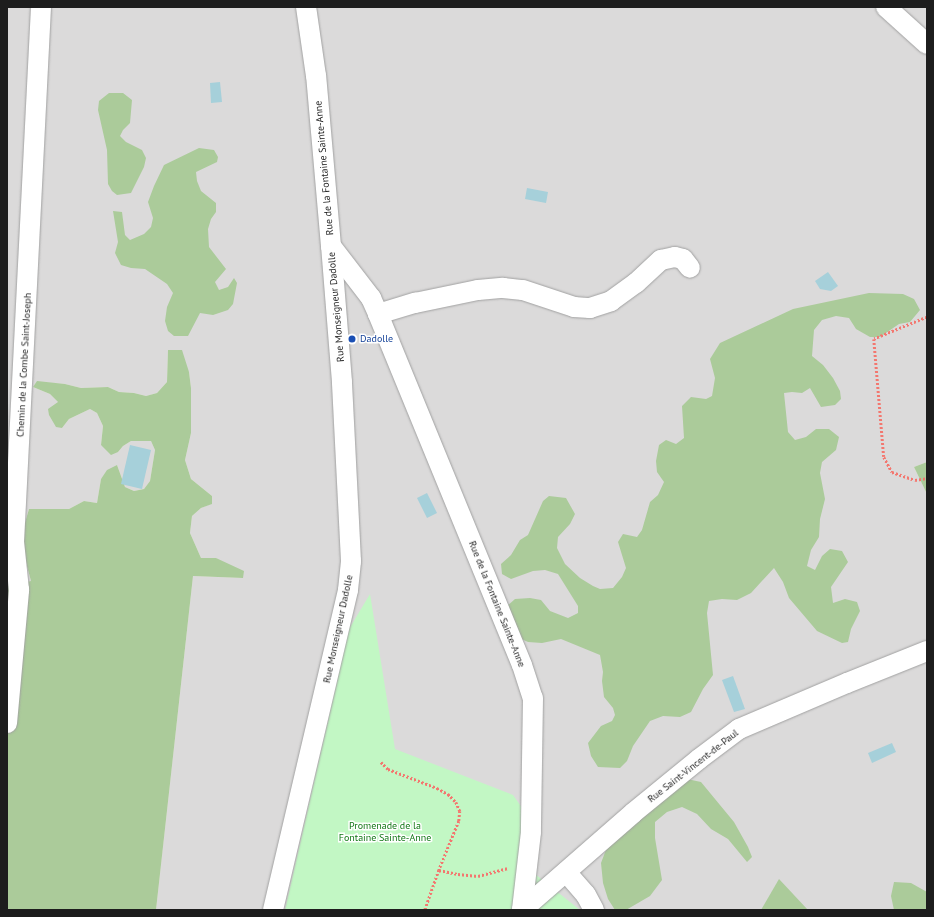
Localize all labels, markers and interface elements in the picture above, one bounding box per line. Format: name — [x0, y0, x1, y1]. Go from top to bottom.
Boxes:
street label: Rue de la Fontaine Sainte-Anne — [312, 100, 336, 236]
street label: Rue Monseigneur Dadolle — [325, 252, 347, 362]
street label: Chemin de la Combe Saint-Joseph — [14, 293, 34, 437]
place label: Dadolle — [360, 333, 393, 345]
marker: Dadolle — [347, 334, 357, 344]
street label: Rue de la Fontaine Sainte-Anne — [466, 539, 528, 669]
street label: Rue Monseigneur Dadolle — [321, 574, 355, 684]
street label: Rue Saint-Vincent-de-Paul — [645, 727, 741, 805]
park label: Promenade de la Fontaine Sainte-Anne — [339, 819, 431, 842]

